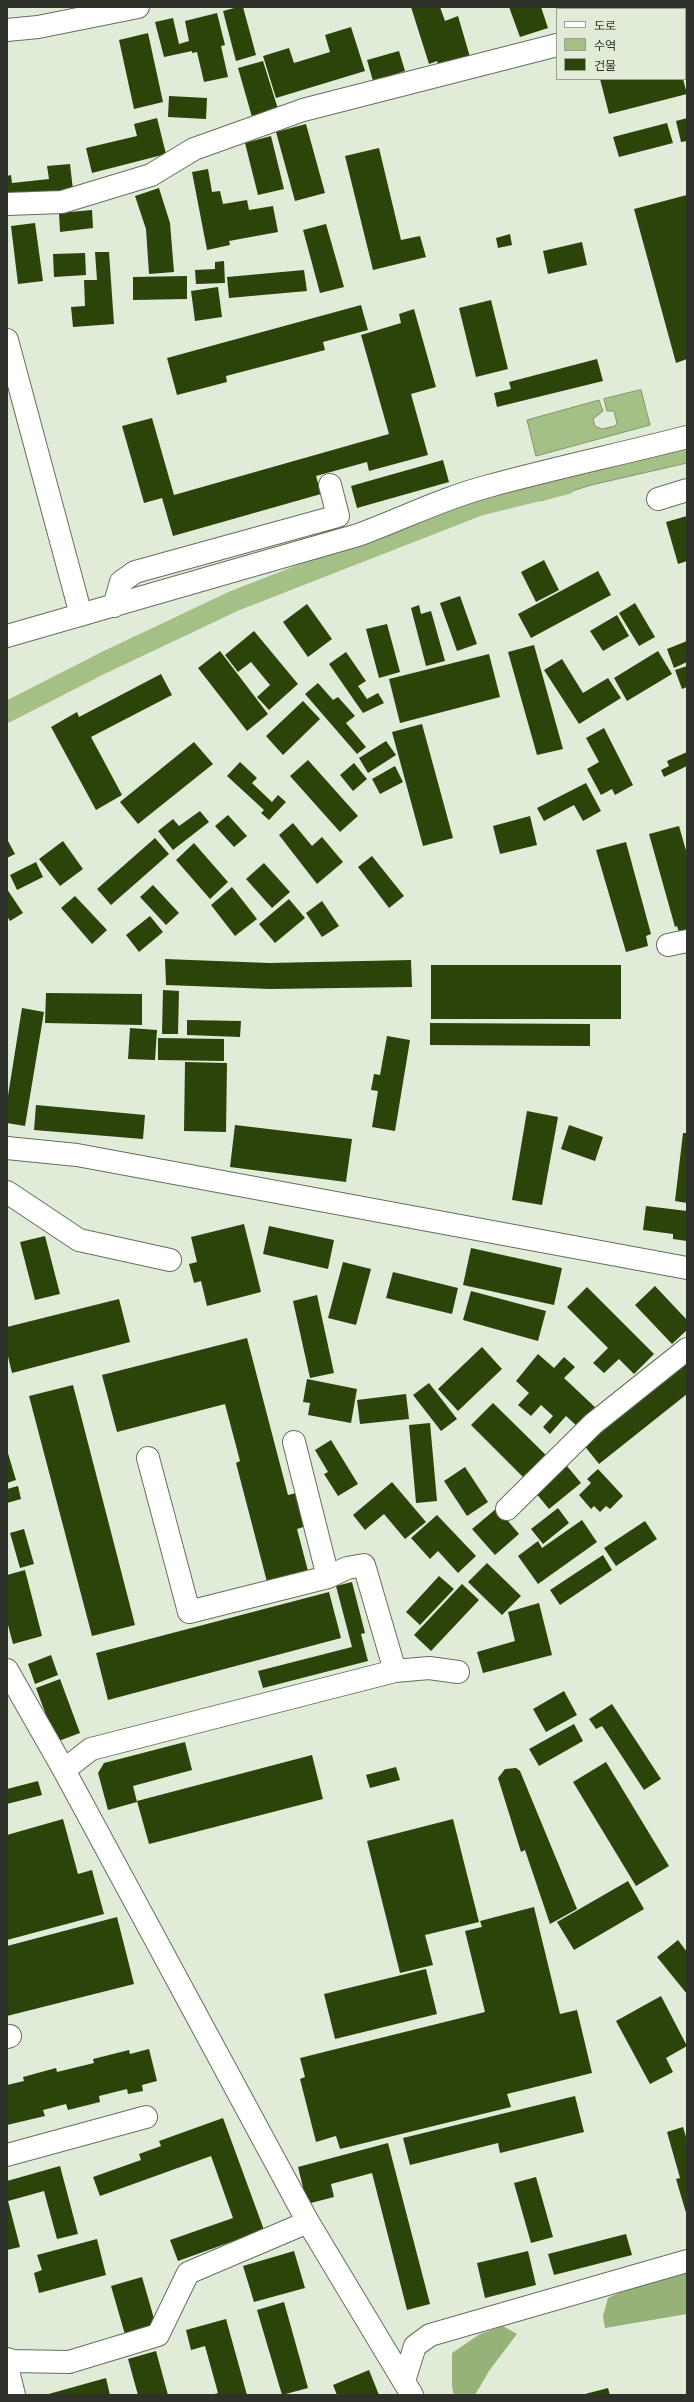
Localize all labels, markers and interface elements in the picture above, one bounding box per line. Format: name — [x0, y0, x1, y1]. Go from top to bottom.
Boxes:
legend — [556, 8, 686, 80]
text: 도로 — [594, 20, 616, 32]
text: 수역 — [594, 40, 616, 52]
text: 건물 — [594, 60, 616, 72]

